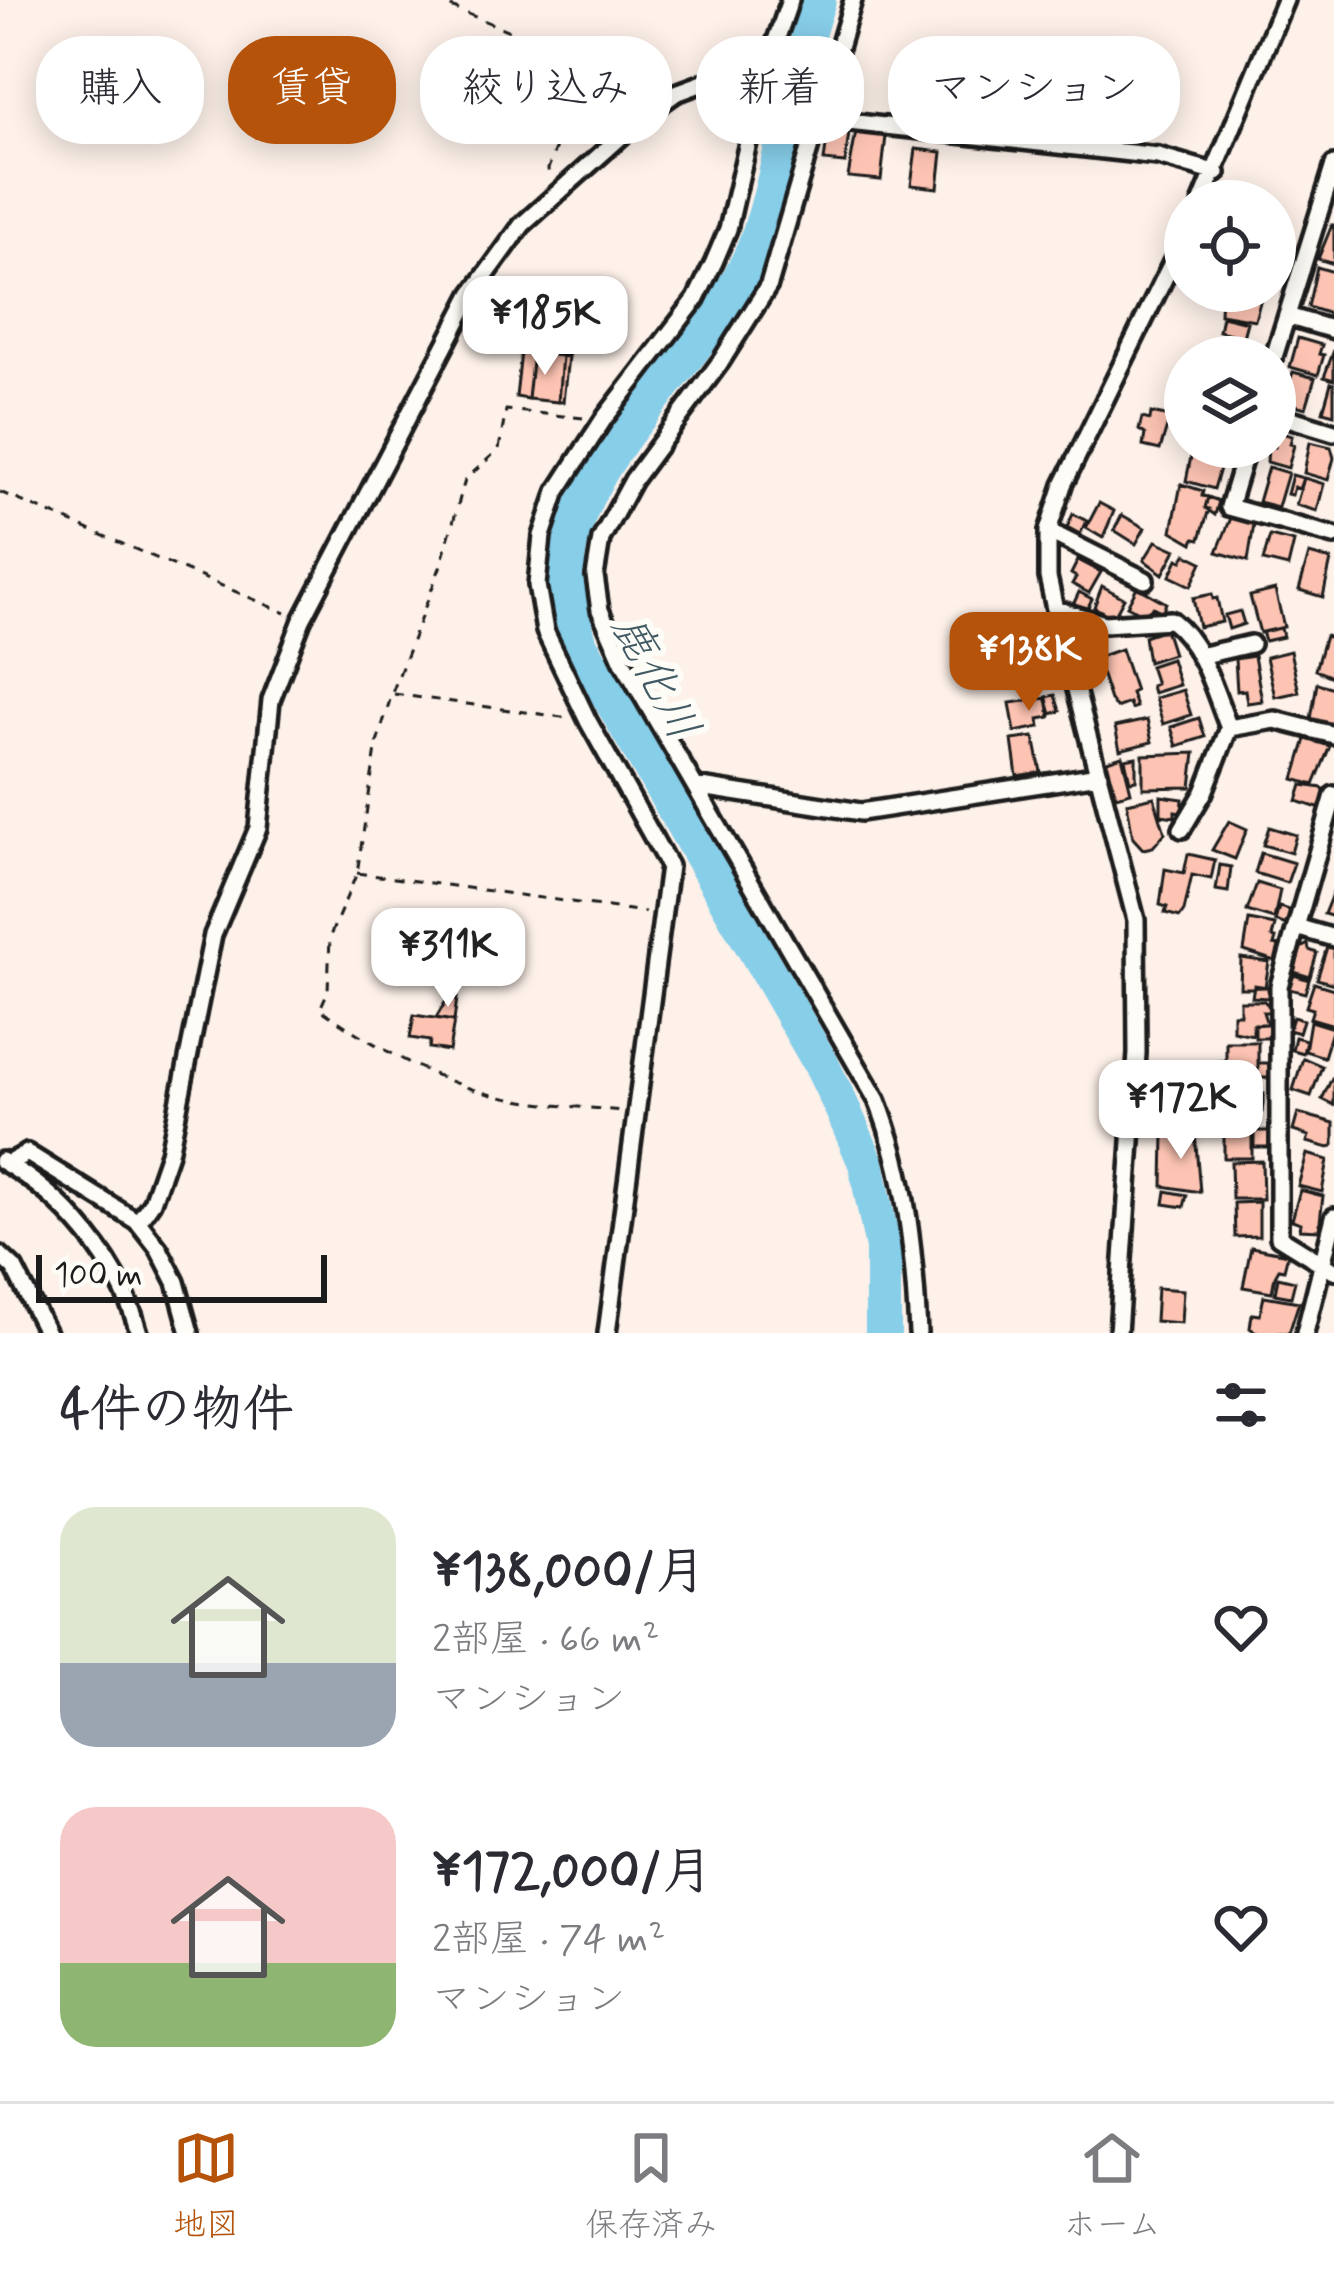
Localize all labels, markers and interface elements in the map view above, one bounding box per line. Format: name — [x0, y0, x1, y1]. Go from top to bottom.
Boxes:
chip: 購入 — [36, 36, 204, 144]
chip: 賃貸 — [228, 36, 396, 144]
chip: 絞り込み — [420, 36, 672, 144]
chip: 新着 — [696, 36, 864, 144]
chip: マンション — [888, 36, 1180, 144]
map controls — [1164, 180, 1296, 468]
button: locate — [1164, 180, 1296, 312]
pin: ¥185K — [461, 276, 629, 378]
text: ¥185K — [490, 289, 600, 340]
button: layers — [1164, 336, 1296, 468]
water label: 鹿化川 — [596, 604, 712, 751]
pin: ¥138K — [945, 612, 1113, 714]
text: ¥138K — [977, 625, 1082, 676]
pin: ¥311K — [364, 908, 532, 1010]
text: ¥311K — [398, 921, 498, 972]
pin: ¥172K — [1097, 1060, 1265, 1162]
text: ¥172K — [1126, 1073, 1236, 1124]
scale bar — [36, 1249, 327, 1302]
text: 100 m — [54, 1254, 143, 1298]
icon: filters — [1208, 1372, 1274, 1438]
text: 4件の物件 — [60, 1378, 294, 1444]
text: ¥138,000/月 — [432, 1540, 706, 1606]
icon: home — [156, 1555, 300, 1699]
icon: heart — [1208, 1594, 1274, 1660]
text: 2部屋 · 66 m² — [432, 1615, 660, 1666]
text: マンション — [432, 1675, 625, 1726]
text: ¥172,000/月 — [432, 1840, 713, 1906]
icon: home — [156, 1855, 300, 1999]
icon: heart — [1208, 1894, 1274, 1960]
text: 2部屋 · 74 m² — [432, 1915, 665, 1966]
text: マンション — [432, 1975, 625, 2026]
tab: 地図 — [173, 2125, 239, 2248]
tab: 保存済み — [585, 2125, 717, 2248]
tab: ホーム — [1063, 2125, 1161, 2248]

